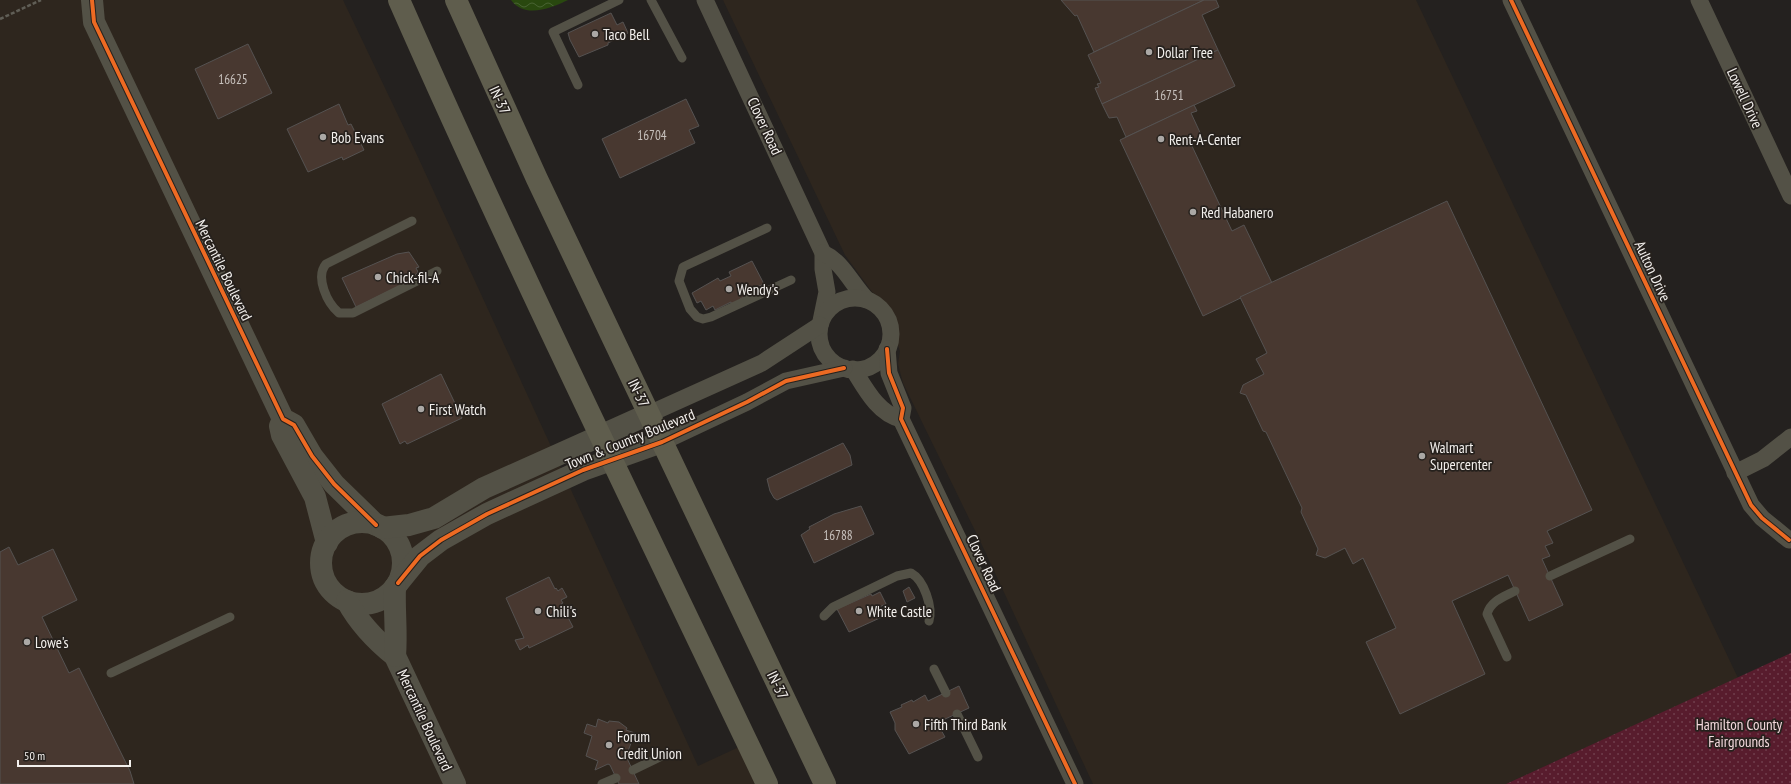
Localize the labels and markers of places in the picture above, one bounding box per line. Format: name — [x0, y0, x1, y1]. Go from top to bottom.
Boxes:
place label: Taco Bell — [603, 25, 650, 44]
marker: Taco Bell — [590, 29, 600, 39]
place label: Dollar Tree — [1157, 43, 1213, 62]
marker: Dollar Tree — [1144, 47, 1154, 57]
place label: Bob Evans — [331, 128, 384, 147]
place label: Rent-A-Center — [1169, 130, 1242, 149]
marker: Bob Evans — [318, 132, 328, 142]
marker: Rent-A-Center — [1156, 134, 1166, 144]
place label: Red Habanero — [1201, 203, 1273, 222]
marker: Red Habanero — [1188, 207, 1198, 217]
place label: Chick-fil-A — [386, 268, 440, 287]
marker: Chick-fil-A — [373, 272, 383, 282]
place label: Wendy's — [737, 280, 778, 299]
marker: Wendy's — [724, 284, 734, 294]
place label: First Watch — [429, 400, 486, 419]
marker: First Watch — [416, 404, 426, 414]
place label: Walmart Supercenter — [1430, 438, 1493, 474]
marker: Walmart Supercenter — [1417, 451, 1427, 461]
place label: Chili's — [546, 602, 576, 621]
place label: White Castle — [867, 602, 932, 621]
marker: Chili's — [533, 606, 543, 616]
marker: White Castle — [854, 606, 864, 616]
place label: Lowe's — [35, 633, 69, 652]
marker: Lowe's — [22, 637, 32, 647]
place label: Fifth Third Bank — [924, 715, 1007, 734]
marker: Fifth Third Bank — [911, 719, 921, 729]
place label: Forum Credit Union — [617, 727, 682, 763]
marker: Forum Credit Union — [604, 740, 614, 750]

